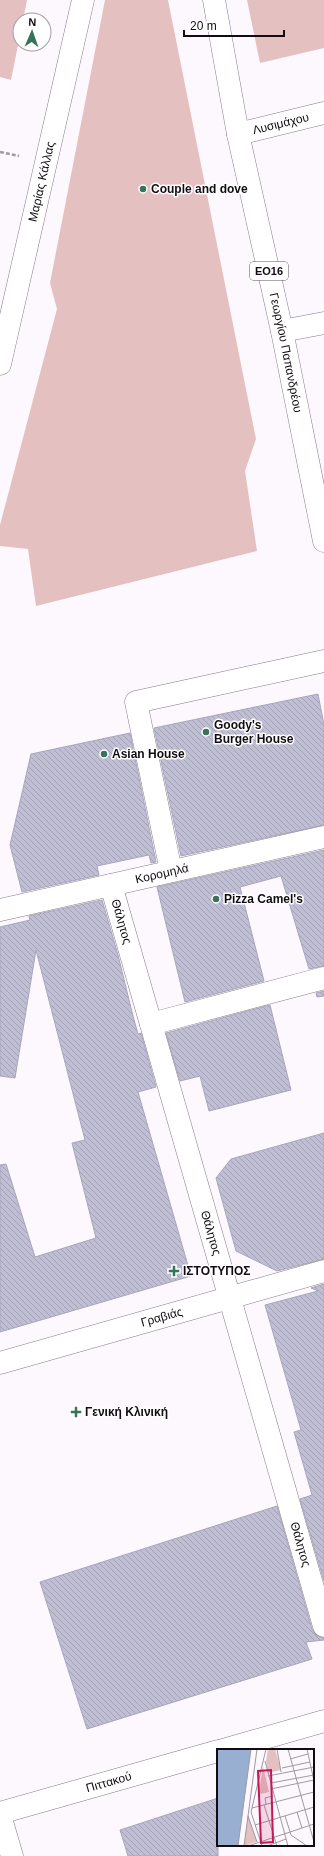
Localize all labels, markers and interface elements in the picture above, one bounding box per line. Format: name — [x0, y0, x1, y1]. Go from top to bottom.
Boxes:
north arrow — [12, 12, 52, 52]
scale bar — [184, 12, 284, 38]
text: N — [28, 16, 37, 28]
text: 20 m — [190, 19, 217, 33]
street label: Λυσιμάχου — [251, 110, 310, 137]
street label: Μαρίας Κάλλας — [26, 140, 58, 223]
place label: Couple and dove — [151, 182, 248, 196]
marker: Couple and dove — [138, 184, 148, 194]
road number: ΕΟ16 — [250, 262, 288, 280]
street label: Γεωργίου Παπανδρέου — [267, 291, 305, 414]
place label: Goody's Burger House — [214, 718, 294, 746]
marker: Goody's Burger House — [201, 727, 211, 737]
place label: Asian House — [112, 747, 185, 761]
marker: Asian House — [99, 749, 109, 759]
street label: Κορομηλά — [134, 861, 190, 886]
place label: Pizza Camel's — [224, 892, 303, 906]
marker: Pizza Camel's — [211, 894, 221, 904]
street label: Θάλητος — [108, 897, 135, 946]
street label: Θάλητος — [198, 1209, 224, 1257]
place label: ΙΣΤΟΤΥΠΟΣ — [183, 1264, 251, 1278]
marker: ΙΣΤΟΤΥΠΟΣ — [168, 1265, 180, 1277]
street label: Γραβιάς — [139, 1304, 184, 1330]
place label: Γενική Κλινική — [85, 1405, 168, 1419]
marker: Γενική Κλινική — [70, 1406, 82, 1418]
street label: Θάλητος — [287, 1520, 314, 1569]
inset map — [217, 1749, 314, 1846]
street label: Πιττακού — [84, 1769, 133, 1795]

